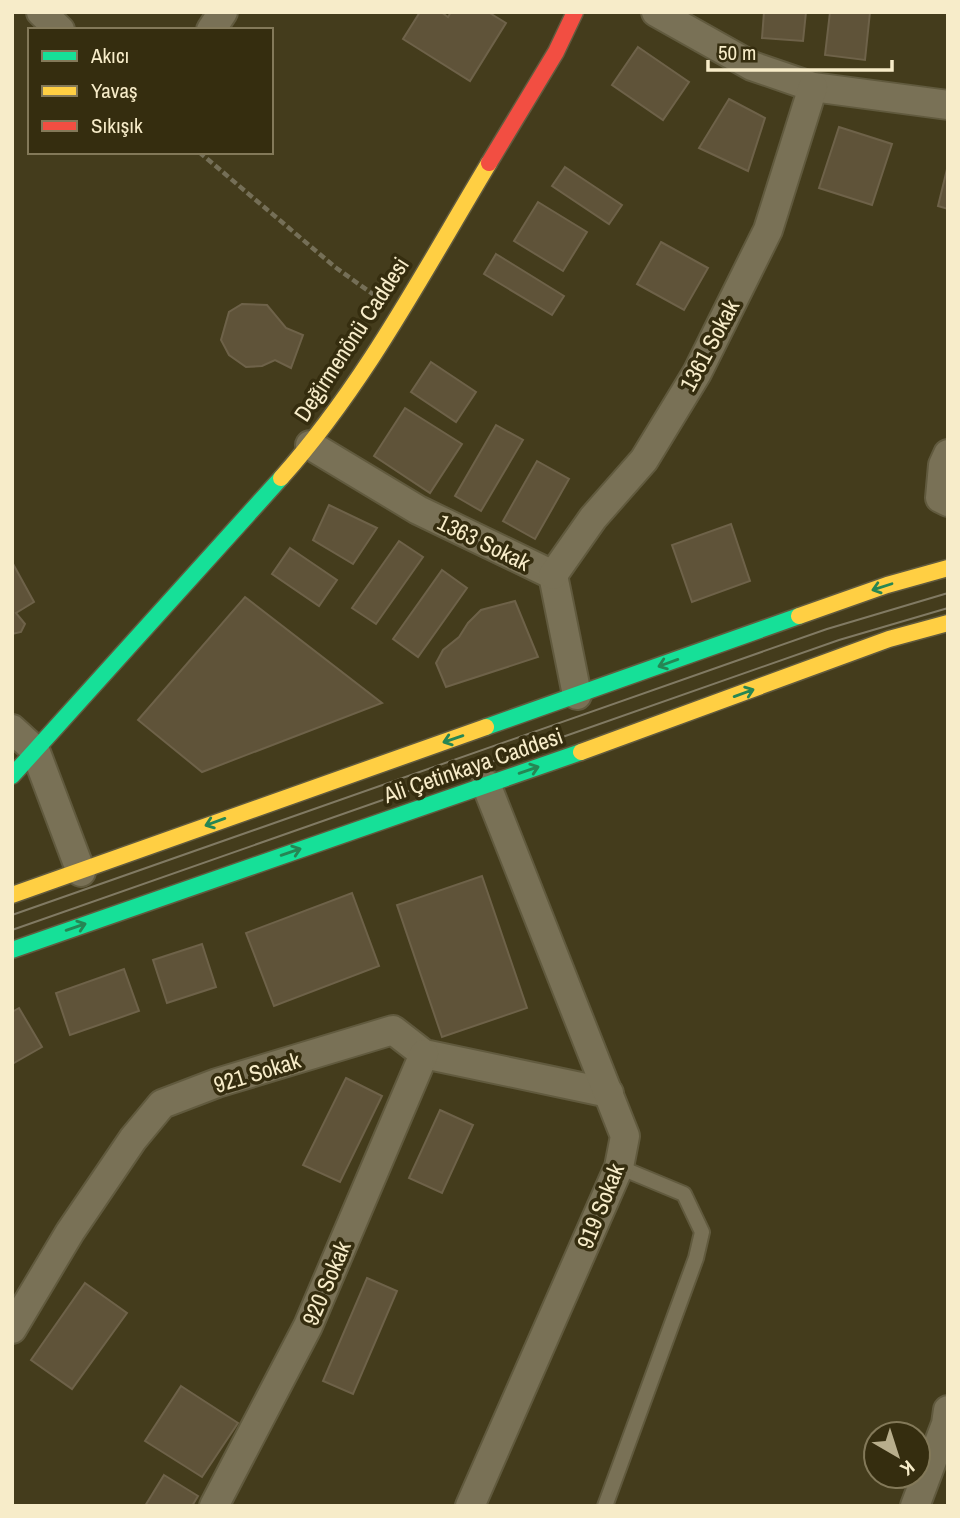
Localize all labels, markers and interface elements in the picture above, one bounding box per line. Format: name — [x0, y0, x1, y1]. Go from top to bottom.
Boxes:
legend — [28, 28, 273, 154]
scale bar — [708, 28, 892, 72]
text: 50 m — [718, 38, 756, 67]
text: Akıcı — [90, 41, 129, 70]
text: Yavaş — [91, 76, 138, 105]
text: Sıkışık — [91, 111, 143, 140]
street label: Değirmenönü Caddesi — [286, 251, 416, 427]
street label: 1361 Sokak — [672, 293, 746, 396]
street label: 1363 Sokak — [432, 506, 536, 578]
one-way arrow — [872, 582, 894, 594]
one-way arrow — [657, 657, 679, 670]
one-way arrow — [732, 686, 754, 698]
street label: Ali Çetinkaya Caddesi — [378, 720, 567, 811]
one-way arrow — [443, 734, 465, 746]
one-way arrow — [518, 763, 540, 775]
one-way arrow — [205, 817, 227, 829]
one-way arrow — [280, 845, 302, 857]
one-way arrow — [65, 920, 87, 932]
street label: 921 Sokak — [210, 1044, 305, 1100]
street label: 919 Sokak — [569, 1158, 631, 1253]
street label: 920 Sokak — [294, 1235, 358, 1330]
north arrow — [862, 1420, 932, 1490]
text: K — [895, 1455, 920, 1482]

